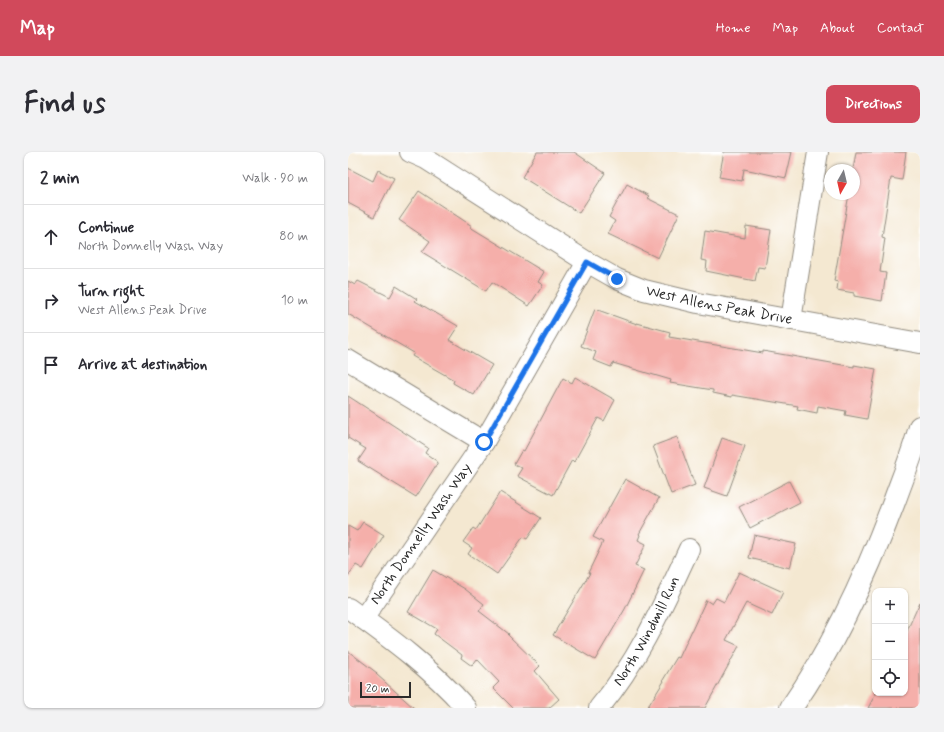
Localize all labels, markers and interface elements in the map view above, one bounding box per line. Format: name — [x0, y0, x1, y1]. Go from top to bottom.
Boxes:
text: Map — [20, 16, 55, 41]
text: Home — [716, 19, 750, 37]
text: Map — [772, 19, 798, 37]
text: About — [820, 19, 855, 37]
text: Contact — [877, 19, 924, 37]
button: Directions — [826, 85, 920, 123]
text: Find us — [24, 86, 105, 123]
north arrow — [824, 164, 860, 200]
text: 2 min — [40, 167, 80, 189]
text: Walk · 90 m — [242, 170, 308, 187]
text: Continue — [78, 218, 134, 238]
icon: ahead — [40, 226, 62, 248]
text: 80 m — [279, 228, 308, 245]
text: North Donnelly Wash Way — [78, 238, 223, 255]
route end — [608, 270, 626, 288]
street label: West Allens Peak Drive — [644, 281, 794, 330]
text: Turn right — [78, 282, 145, 302]
icon: right — [40, 290, 62, 312]
text: 10 m — [281, 292, 308, 309]
text: West Allens Peak Drive — [78, 302, 207, 319]
icon: arrive — [40, 354, 62, 376]
text: Arrive at destination — [78, 355, 207, 375]
route start — [475, 433, 493, 451]
street label: North Donnelly Wash Way — [366, 459, 477, 609]
street label: North Windmill Run — [609, 573, 685, 690]
map controls — [872, 588, 908, 696]
button: + — [872, 588, 908, 624]
button: − — [872, 624, 908, 660]
button: locate — [872, 660, 908, 696]
scale bar — [360, 680, 411, 699]
text: 20 m — [366, 682, 389, 696]

